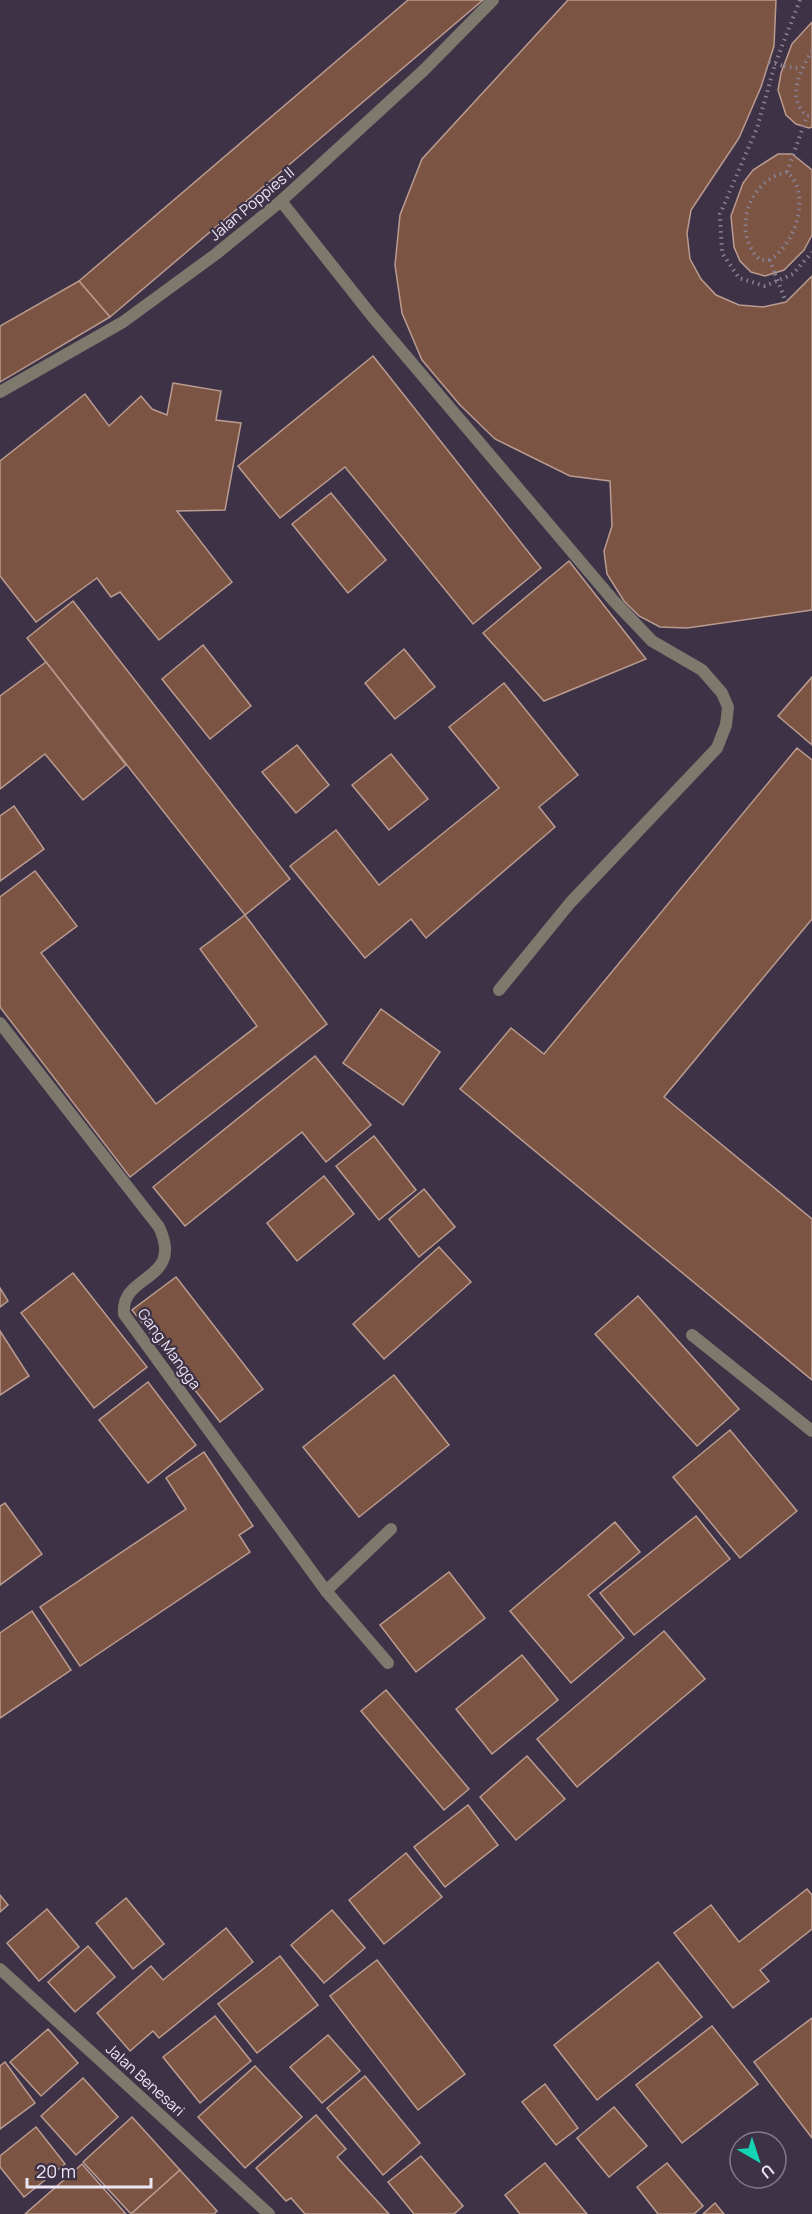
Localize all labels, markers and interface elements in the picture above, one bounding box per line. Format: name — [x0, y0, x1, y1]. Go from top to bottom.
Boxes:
street label: Jalan Poppies II — [205, 162, 299, 245]
street label: Gang Mangga — [133, 1304, 206, 1394]
street label: Jalan Benesari — [101, 2039, 189, 2121]
north arrow — [728, 2130, 788, 2190]
scale bar — [27, 2151, 152, 2189]
text: 20 m — [36, 2159, 76, 2183]
text: U — [756, 2159, 779, 2184]

